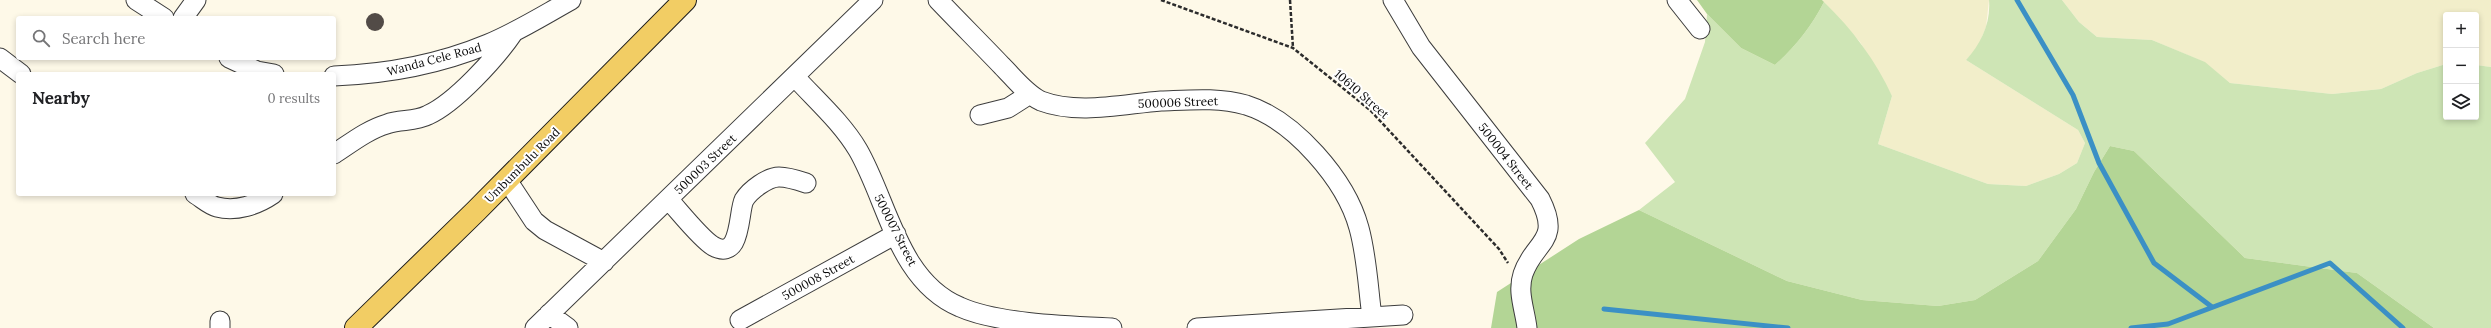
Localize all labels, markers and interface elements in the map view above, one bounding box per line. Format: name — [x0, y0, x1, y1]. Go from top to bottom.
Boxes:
map controls — [2443, 12, 2479, 120]
button: + — [2443, 12, 2479, 48]
search box — [16, 16, 336, 60]
icon: search — [30, 27, 52, 49]
text: Search here — [62, 29, 145, 48]
street label: Wanda Cele Road — [385, 39, 483, 79]
button: − — [2443, 48, 2479, 84]
street label: 10610 Street — [1332, 66, 1393, 122]
button: layers — [2443, 84, 2479, 120]
text: Nearby — [32, 87, 90, 109]
text: 0 results — [268, 90, 320, 107]
street label: 500006 Street — [1138, 93, 1219, 111]
street label: 500004 Street — [1475, 120, 1537, 192]
street label: Umbumbulu Road — [481, 124, 563, 206]
street label: 500003 Street — [671, 131, 739, 197]
street label: 500007 Street — [871, 191, 921, 269]
street label: 500008 Street — [779, 251, 857, 303]

